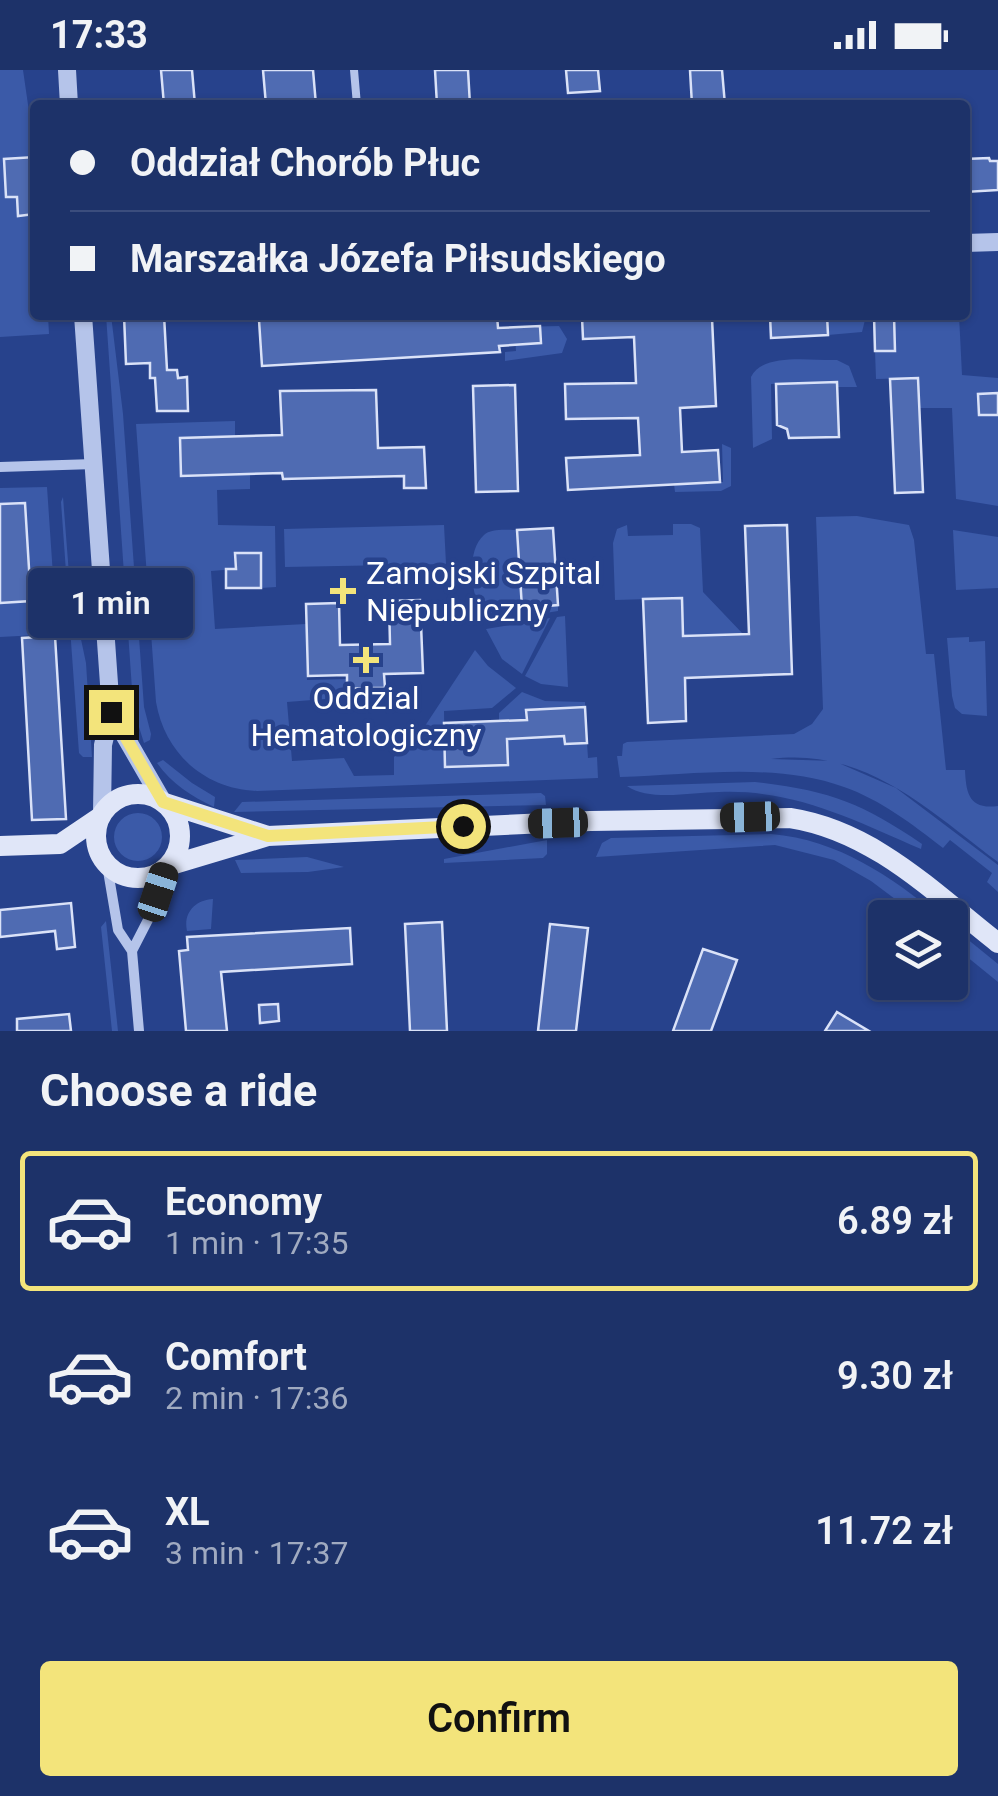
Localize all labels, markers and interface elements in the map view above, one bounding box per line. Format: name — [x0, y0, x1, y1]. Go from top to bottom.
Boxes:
text: 17:33 — [50, 13, 148, 57]
text: Oddział Chorób Płuc — [130, 141, 480, 185]
text: Marszałka Józefa Piłsudskiego — [130, 237, 666, 281]
place label: Zamojski Szpital Niepubliczny — [366, 554, 601, 629]
callout: 1 min — [28, 567, 194, 637]
marker: Zamojski Szpital Niepubliczny — [330, 578, 356, 604]
text: 1 min — [70, 584, 151, 622]
marker: Oddzial Hematologiczny — [353, 647, 379, 673]
place label: Oddzial Hematologiczny — [251, 679, 481, 754]
route end — [89, 690, 134, 735]
car — [719, 801, 781, 833]
route start — [441, 804, 486, 849]
car — [527, 807, 589, 839]
car — [134, 859, 182, 925]
map controls — [868, 900, 968, 1000]
button: layers — [868, 900, 968, 1000]
text: Choose a ride — [40, 1064, 317, 1117]
icon: car — [45, 1176, 135, 1266]
text: Economy — [165, 1180, 322, 1224]
text: 6.89 zł — [837, 1199, 953, 1243]
text: 1 min · 17:35 — [165, 1224, 348, 1262]
icon: car — [45, 1331, 135, 1421]
text: Comfort — [165, 1335, 307, 1379]
text: 9.30 zł — [837, 1354, 953, 1398]
text: 2 min · 17:36 — [165, 1379, 348, 1417]
icon: car — [45, 1486, 135, 1576]
text: XL — [165, 1490, 210, 1534]
text: 11.72 zł — [815, 1509, 953, 1553]
text: 3 min · 17:37 — [165, 1534, 348, 1572]
button: Confirm — [40, 1661, 958, 1776]

